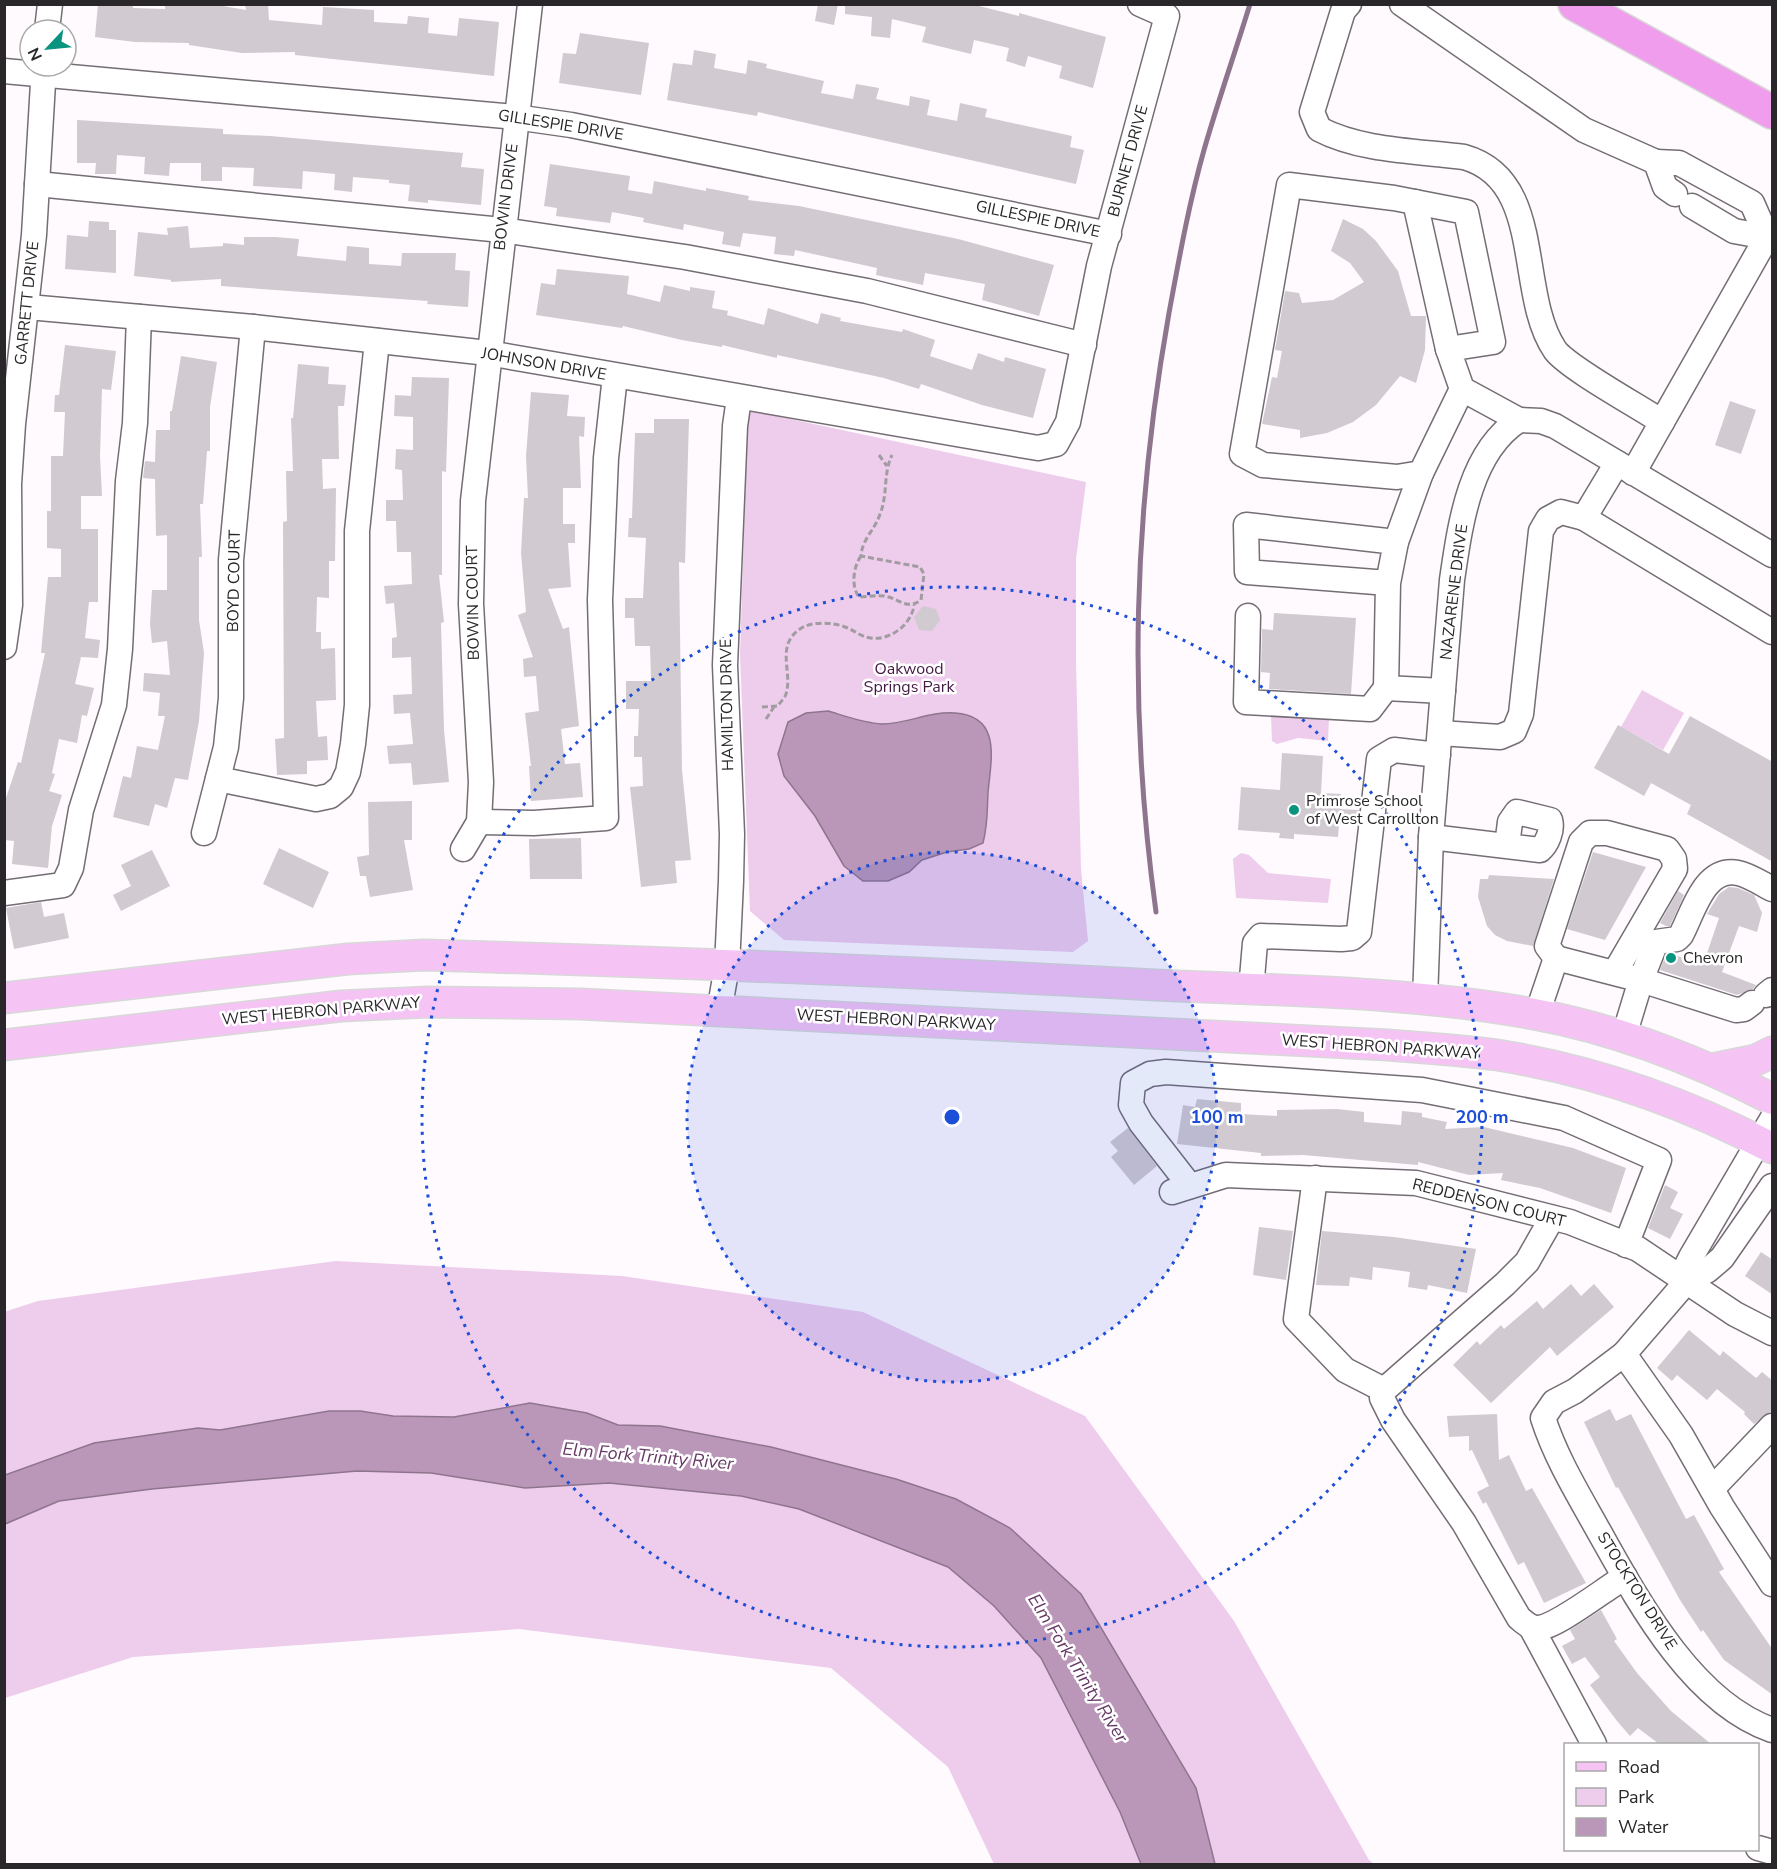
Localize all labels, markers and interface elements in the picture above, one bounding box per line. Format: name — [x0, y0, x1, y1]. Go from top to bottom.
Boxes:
north arrow — [18, 18, 78, 78]
text: N — [23, 44, 48, 64]
street label: BURNET DRIVE — [1103, 103, 1153, 219]
street label: GILLESPIE DRIVE — [497, 104, 625, 146]
street label: BOWIN DRIVE — [489, 142, 523, 252]
street label: GILLESPIE DRIVE — [974, 195, 1102, 243]
street label: GARRETT DRIVE — [10, 240, 44, 366]
street label: JOHNSON DRIVE — [479, 342, 608, 386]
street label: NAZARENE DRIVE — [1435, 523, 1473, 661]
street label: BOYD COURT — [222, 529, 246, 632]
street label: BOWIN COURT — [461, 545, 485, 661]
street label: HAMILTON DRIVE — [715, 639, 739, 771]
park label: Oakwood Springs Park — [864, 658, 955, 698]
place label: Primrose School of West Carrollton — [1306, 790, 1439, 830]
marker: Primrose School of West Carrollton — [1287, 803, 1301, 817]
place label: Chevron — [1683, 947, 1743, 969]
marker: Chevron — [1664, 951, 1678, 965]
street label: WEST HEBRON PARKWAY — [221, 991, 422, 1031]
street label: WEST HEBRON PARKWAY — [796, 1004, 997, 1036]
street label: WEST HEBRON PARKWAY — [1281, 1029, 1482, 1065]
text: 100 m — [1190, 1105, 1244, 1129]
text: 200 m — [1455, 1105, 1509, 1129]
centre of rings — [942, 1107, 962, 1127]
street label: REDDENSON COURT — [1410, 1173, 1568, 1233]
water label: Elm Fork Trinity River — [561, 1437, 735, 1475]
street label: STOCKTON DRIVE — [1592, 1528, 1682, 1654]
water label: Elm Fork Trinity River — [1022, 1589, 1134, 1748]
legend — [1564, 1743, 1759, 1851]
text: Road — [1618, 1755, 1660, 1779]
text: Park — [1618, 1785, 1655, 1809]
text: Water — [1618, 1815, 1669, 1839]

